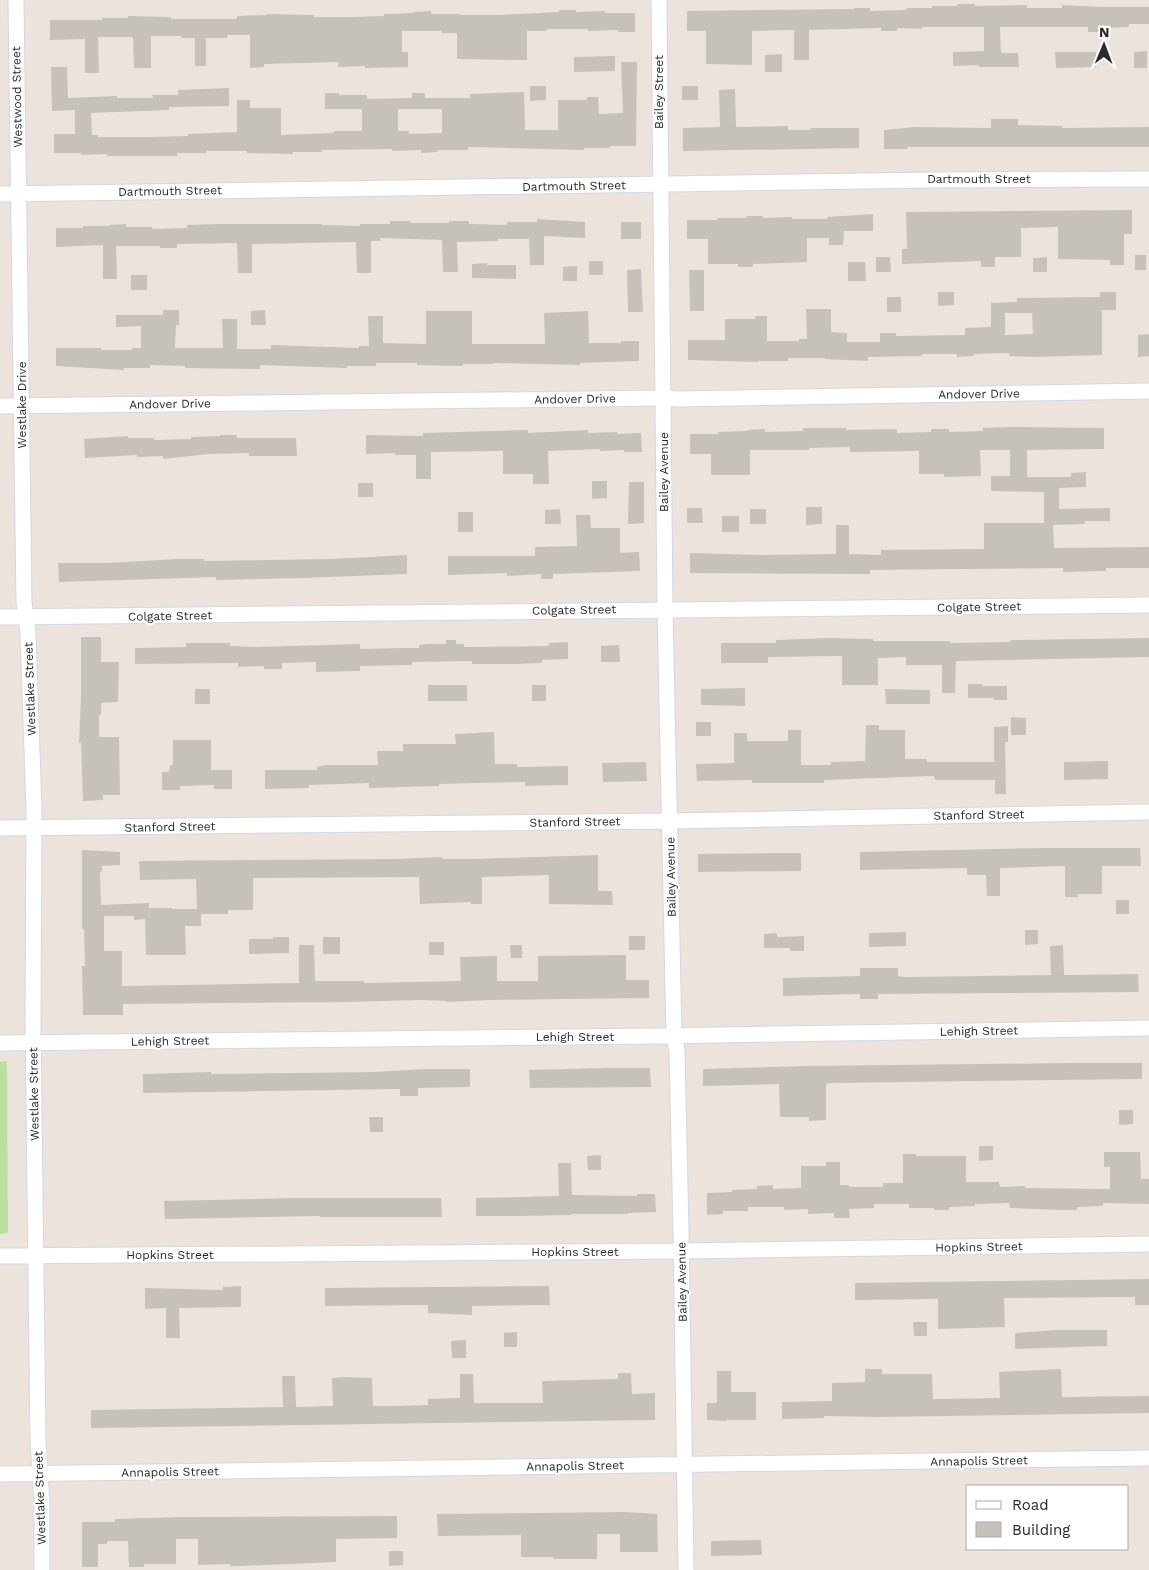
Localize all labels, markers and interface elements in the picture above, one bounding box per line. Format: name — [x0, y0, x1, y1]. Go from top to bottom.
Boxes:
north arrow — [1079, 20, 1129, 70]
text: N — [1099, 24, 1110, 40]
street label: Westwood Street — [9, 46, 25, 148]
street label: Bailey Street — [652, 55, 666, 129]
street label: Dartmouth Street — [927, 172, 1031, 186]
street label: Dartmouth Street — [522, 178, 626, 194]
street label: Dartmouth Street — [118, 183, 222, 199]
street label: Westlake Drive — [15, 361, 29, 449]
street label: Andover Drive — [938, 386, 1020, 402]
street label: Andover Drive — [534, 391, 616, 407]
street label: Andover Drive — [129, 396, 211, 412]
street label: Bailey Avenue — [657, 432, 671, 512]
street label: Colgate Street — [937, 599, 1021, 615]
street label: Colgate Street — [532, 602, 616, 618]
street label: Colgate Street — [128, 608, 212, 624]
street label: Westlake Street — [21, 642, 39, 736]
street label: Stanford Street — [933, 807, 1025, 823]
street label: Stanford Street — [529, 814, 621, 830]
street label: Stanford Street — [124, 819, 216, 835]
street label: Bailey Avenue — [663, 837, 679, 917]
street label: Lehigh Street — [940, 1023, 1018, 1039]
street label: Lehigh Street — [536, 1030, 614, 1044]
street label: Lehigh Street — [131, 1033, 209, 1049]
street label: Westlake Street — [26, 1047, 42, 1141]
street label: Hopkins Street — [935, 1239, 1023, 1255]
street label: Bailey Avenue — [674, 1242, 690, 1322]
street label: Hopkins Street — [531, 1245, 619, 1259]
street label: Hopkins Street — [126, 1248, 214, 1262]
street label: Westlake Street — [31, 1451, 49, 1545]
street label: Annapolis Street — [930, 1453, 1028, 1469]
street label: Annapolis Street — [526, 1458, 624, 1474]
street label: Annapolis Street — [121, 1464, 219, 1480]
legend — [966, 1485, 1129, 1550]
text: Road — [1012, 1496, 1049, 1514]
text: Building — [1012, 1521, 1070, 1539]

